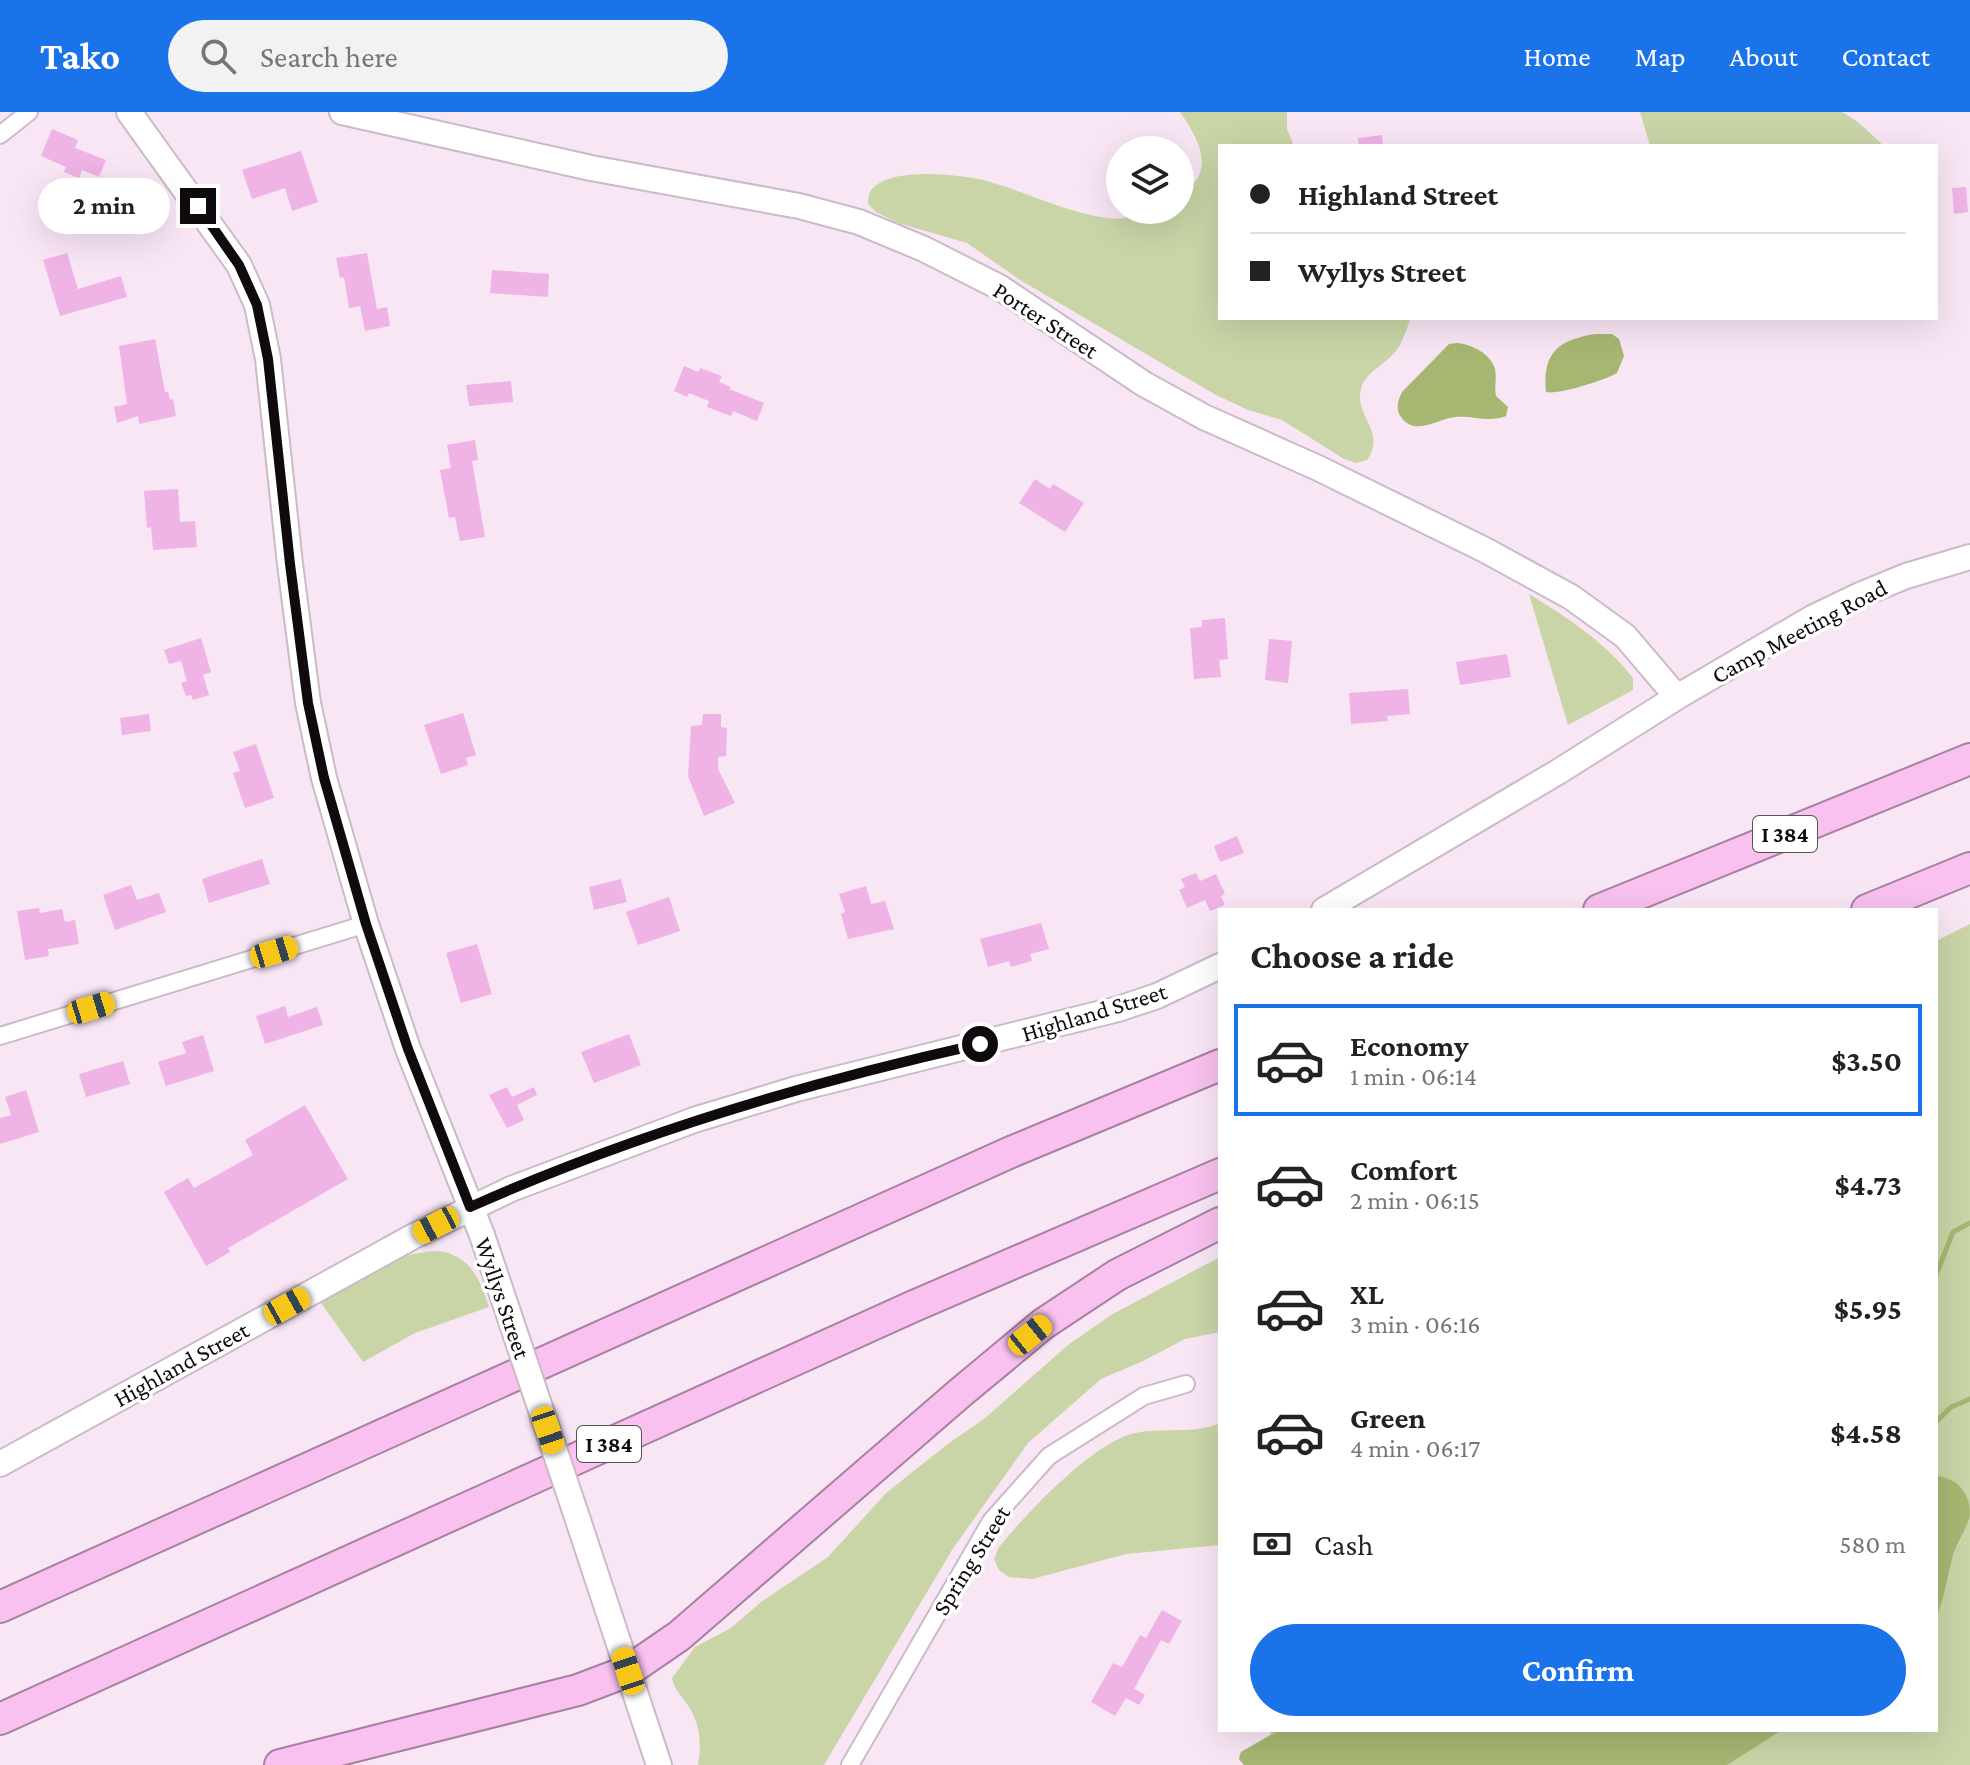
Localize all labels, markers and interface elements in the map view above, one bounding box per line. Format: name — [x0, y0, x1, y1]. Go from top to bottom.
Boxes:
search box — [168, 20, 728, 92]
icon: search — [196, 34, 240, 78]
text: Tako — [40, 35, 120, 77]
text: Search here — [260, 40, 398, 73]
text: Home — [1524, 41, 1591, 72]
text: Map — [1635, 41, 1686, 72]
text: About — [1730, 41, 1798, 72]
text: Contact — [1842, 41, 1930, 72]
map controls — [1106, 136, 1194, 224]
button: layers — [1106, 136, 1194, 224]
callout: 2 min — [38, 178, 170, 234]
text: Highland Street — [1298, 178, 1498, 211]
route end — [180, 188, 216, 224]
text: 2 min — [73, 191, 135, 220]
text: Wyllys Street — [1298, 255, 1466, 288]
street label: Porter Street — [988, 276, 1104, 364]
street label: Camp Meeting Road — [1707, 573, 1891, 689]
road number: I 384 — [1753, 816, 1817, 852]
car — [248, 934, 300, 970]
text: Choose a ride — [1250, 936, 1454, 976]
street label: Highland Street — [1018, 977, 1171, 1047]
car — [65, 990, 117, 1026]
icon: car — [1254, 1024, 1326, 1096]
route start — [962, 1026, 998, 1062]
text: Economy — [1350, 1029, 1469, 1062]
text: $3.50 — [1831, 1044, 1902, 1077]
text: 1 min · 06:14 — [1350, 1062, 1477, 1091]
icon: car — [1254, 1148, 1326, 1220]
text: Comfort — [1350, 1153, 1457, 1186]
text: $4.73 — [1834, 1168, 1902, 1201]
text: 2 min · 06:15 — [1350, 1186, 1480, 1215]
car — [409, 1203, 463, 1247]
street label: Wyllys Street — [470, 1234, 537, 1363]
icon: car — [1254, 1272, 1326, 1344]
text: XL — [1350, 1277, 1384, 1310]
car — [260, 1284, 314, 1328]
text: $5.95 — [1834, 1292, 1902, 1325]
text: 3 min · 06:16 — [1350, 1310, 1481, 1339]
car — [1004, 1311, 1056, 1359]
street label: Highland Street — [109, 1315, 254, 1412]
icon: car — [1254, 1396, 1326, 1468]
text: Green — [1350, 1401, 1426, 1434]
car — [529, 1403, 567, 1457]
text: $4.58 — [1830, 1416, 1902, 1449]
road number: I 384 — [577, 1426, 641, 1462]
text: 4 min · 06:17 — [1350, 1434, 1480, 1463]
street label: Spring Street — [927, 1499, 1016, 1620]
icon: cash — [1250, 1522, 1294, 1566]
text: Cash — [1314, 1528, 1373, 1561]
text: 580 m — [1839, 1530, 1906, 1559]
button: Confirm — [1250, 1624, 1906, 1716]
car — [609, 1644, 647, 1698]

